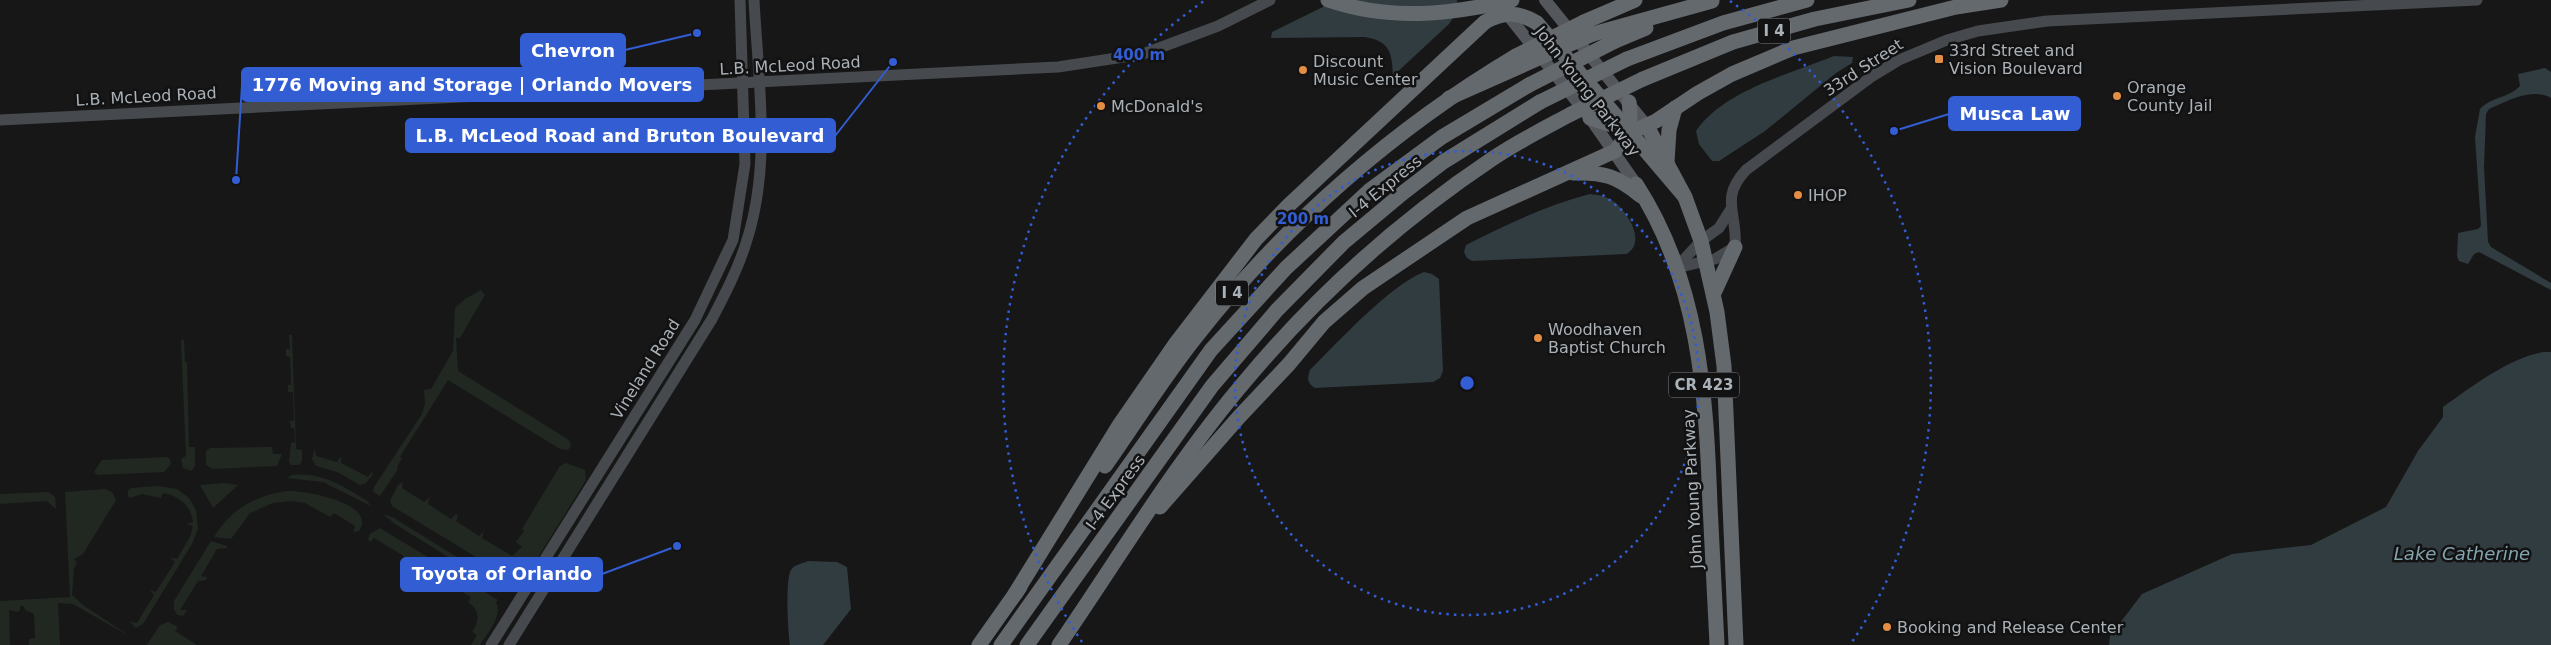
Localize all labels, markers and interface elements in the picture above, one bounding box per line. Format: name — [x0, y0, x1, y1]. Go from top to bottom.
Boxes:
road number: I 4 — [1758, 18, 1790, 44]
street label: John Young Parkway — [1530, 22, 1644, 160]
callout: Chevron — [521, 34, 625, 67]
street label: 33rd Street — [1820, 35, 1906, 100]
text: Chevron — [531, 40, 615, 61]
place label: 33rd Street and Vision Boulevard — [1949, 41, 2083, 78]
text: 400 m — [1113, 46, 1165, 64]
street label: L.B. McLeod Road — [719, 52, 861, 79]
place label: Discount Music Center — [1313, 52, 1418, 89]
marker: 33rd Street and Vision Boulevard — [1933, 53, 1945, 65]
marker: Discount Music Center — [1297, 64, 1309, 76]
callout: 1776 Moving and Storage | Orlando Movers — [242, 68, 703, 101]
text: 1776 Moving and Storage | Orlando Movers — [252, 74, 692, 95]
place label: Orange County Jail — [2127, 78, 2212, 115]
street label: L.B. McLeod Road — [75, 83, 217, 110]
marker: Orange County Jail — [2111, 90, 2123, 102]
place label: McDonald's — [1111, 97, 1203, 116]
callout: Musca Law — [1949, 97, 2080, 130]
marker: McDonald's — [1095, 100, 1107, 112]
text: Musca Law — [1960, 103, 2070, 124]
callout: L.B. McLeod Road and Bruton Boulevard — [406, 119, 835, 152]
text: L.B. McLeod Road and Bruton Boulevard — [416, 125, 824, 146]
street label: I-4 Express — [1345, 151, 1426, 222]
place label: IHOP — [1808, 186, 1847, 205]
marker: IHOP — [1792, 189, 1804, 201]
text: 200 m — [1277, 210, 1329, 228]
road number: I 4 — [1216, 280, 1248, 306]
street label: Vineland Road — [607, 316, 684, 423]
place label: Woodhaven Baptist Church — [1548, 320, 1666, 357]
marker: Woodhaven Baptist Church — [1532, 332, 1544, 344]
road number: CR 423 — [1669, 372, 1739, 398]
centre of rings — [1458, 374, 1476, 392]
street label: John Young Parkway — [1679, 409, 1706, 570]
street label: I-4 Express — [1082, 451, 1149, 534]
water label: Lake Catherine — [2394, 543, 2530, 564]
callout: Toyota of Orlando — [401, 558, 602, 591]
text: Toyota of Orlando — [412, 563, 592, 584]
place label: Booking and Release Center — [1897, 618, 2124, 637]
marker: Booking and Release Center — [1881, 621, 1893, 633]

